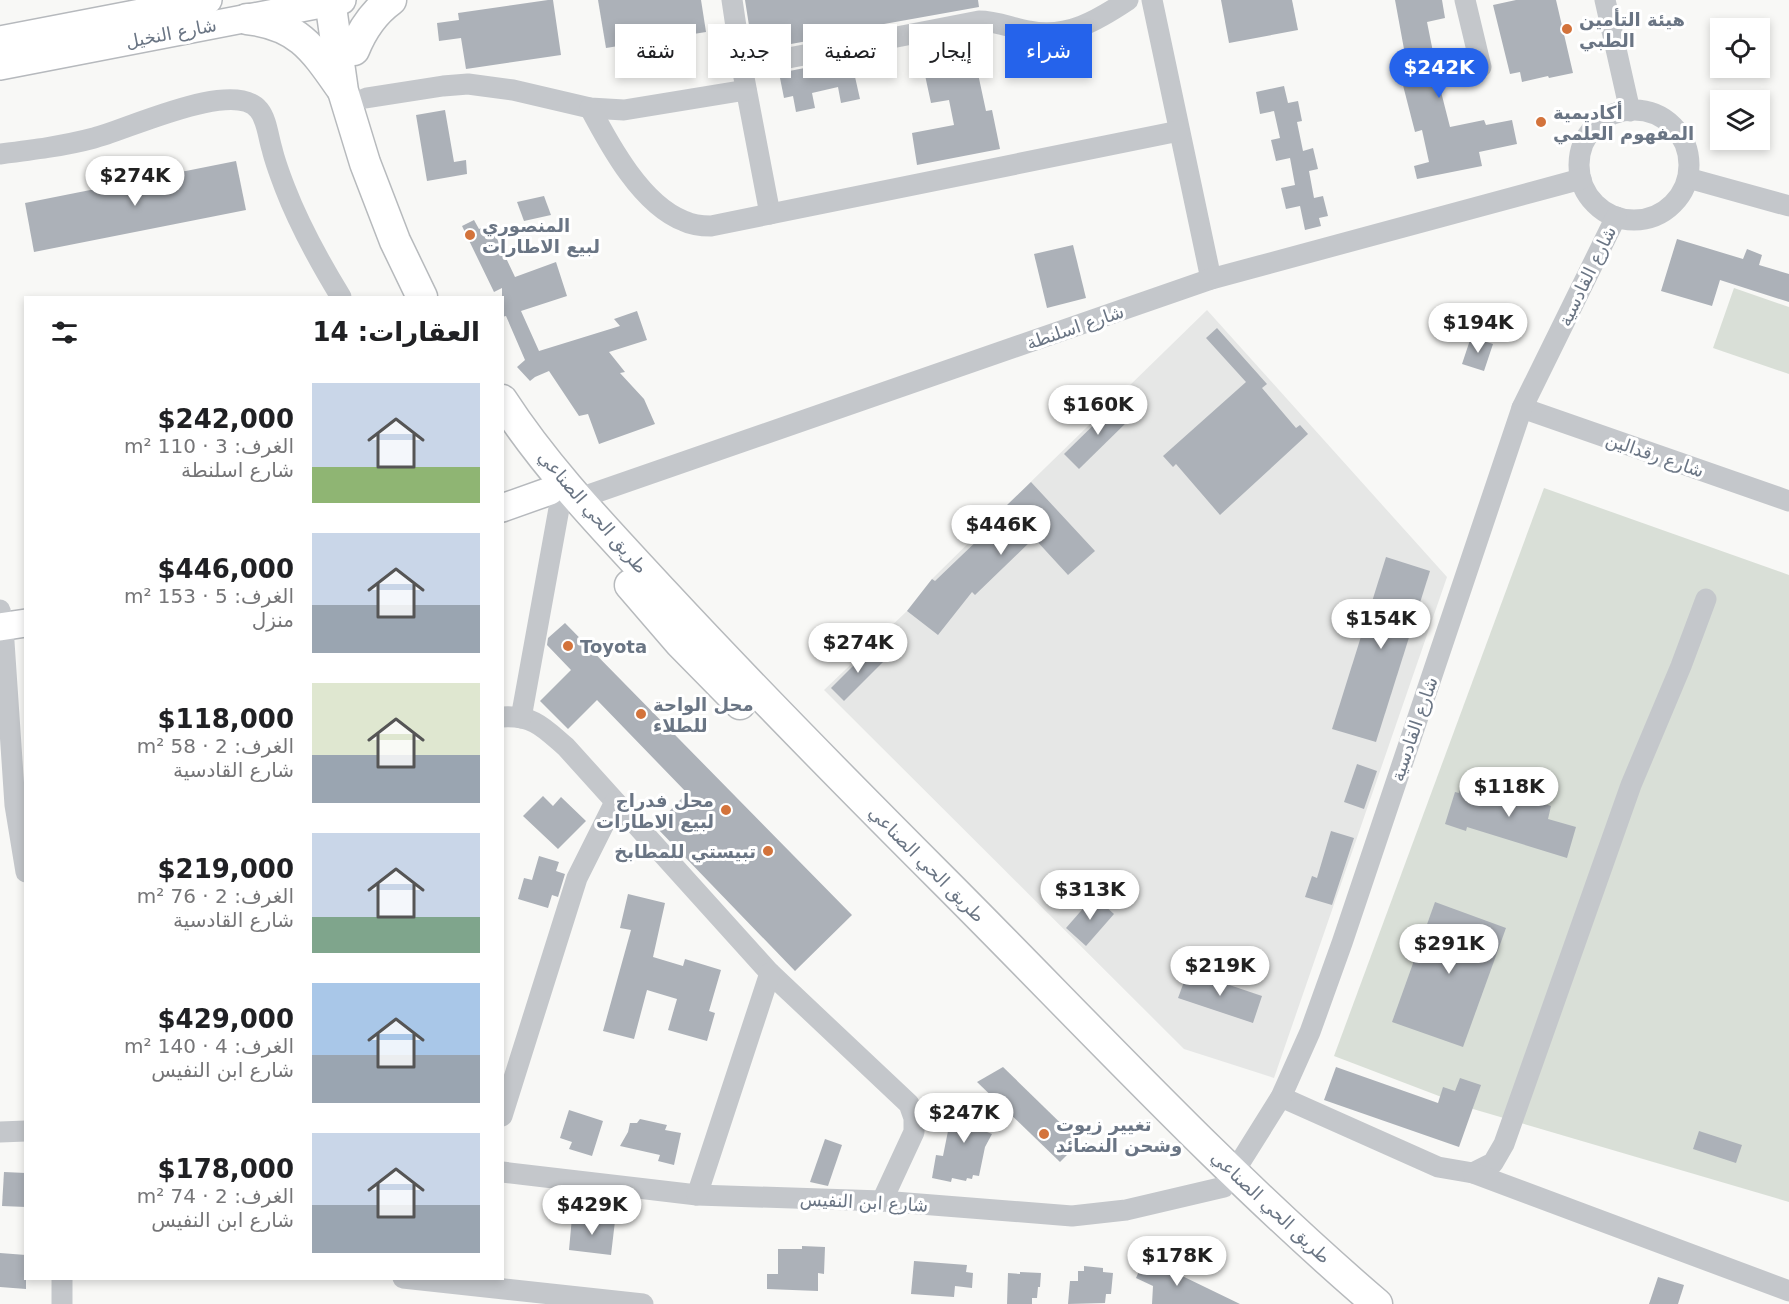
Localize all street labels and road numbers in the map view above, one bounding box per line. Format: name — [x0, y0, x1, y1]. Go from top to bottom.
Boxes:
street label: شارع النخيل — [124, 14, 219, 53]
street label: شارع القادسية — [1554, 222, 1621, 330]
street label: شارع اسلنطة — [1024, 301, 1127, 354]
street label: شارع رقدالين — [1603, 428, 1707, 482]
street label: طريق الحي الصناعي — [533, 446, 652, 578]
street label: شارع القادسية — [1386, 674, 1443, 784]
street label: طريق الحي الصناعي — [864, 802, 989, 927]
street label: طريق الحي الصناعي — [1206, 1146, 1335, 1268]
street label: شارع ابن النفيس — [799, 1188, 929, 1217]

